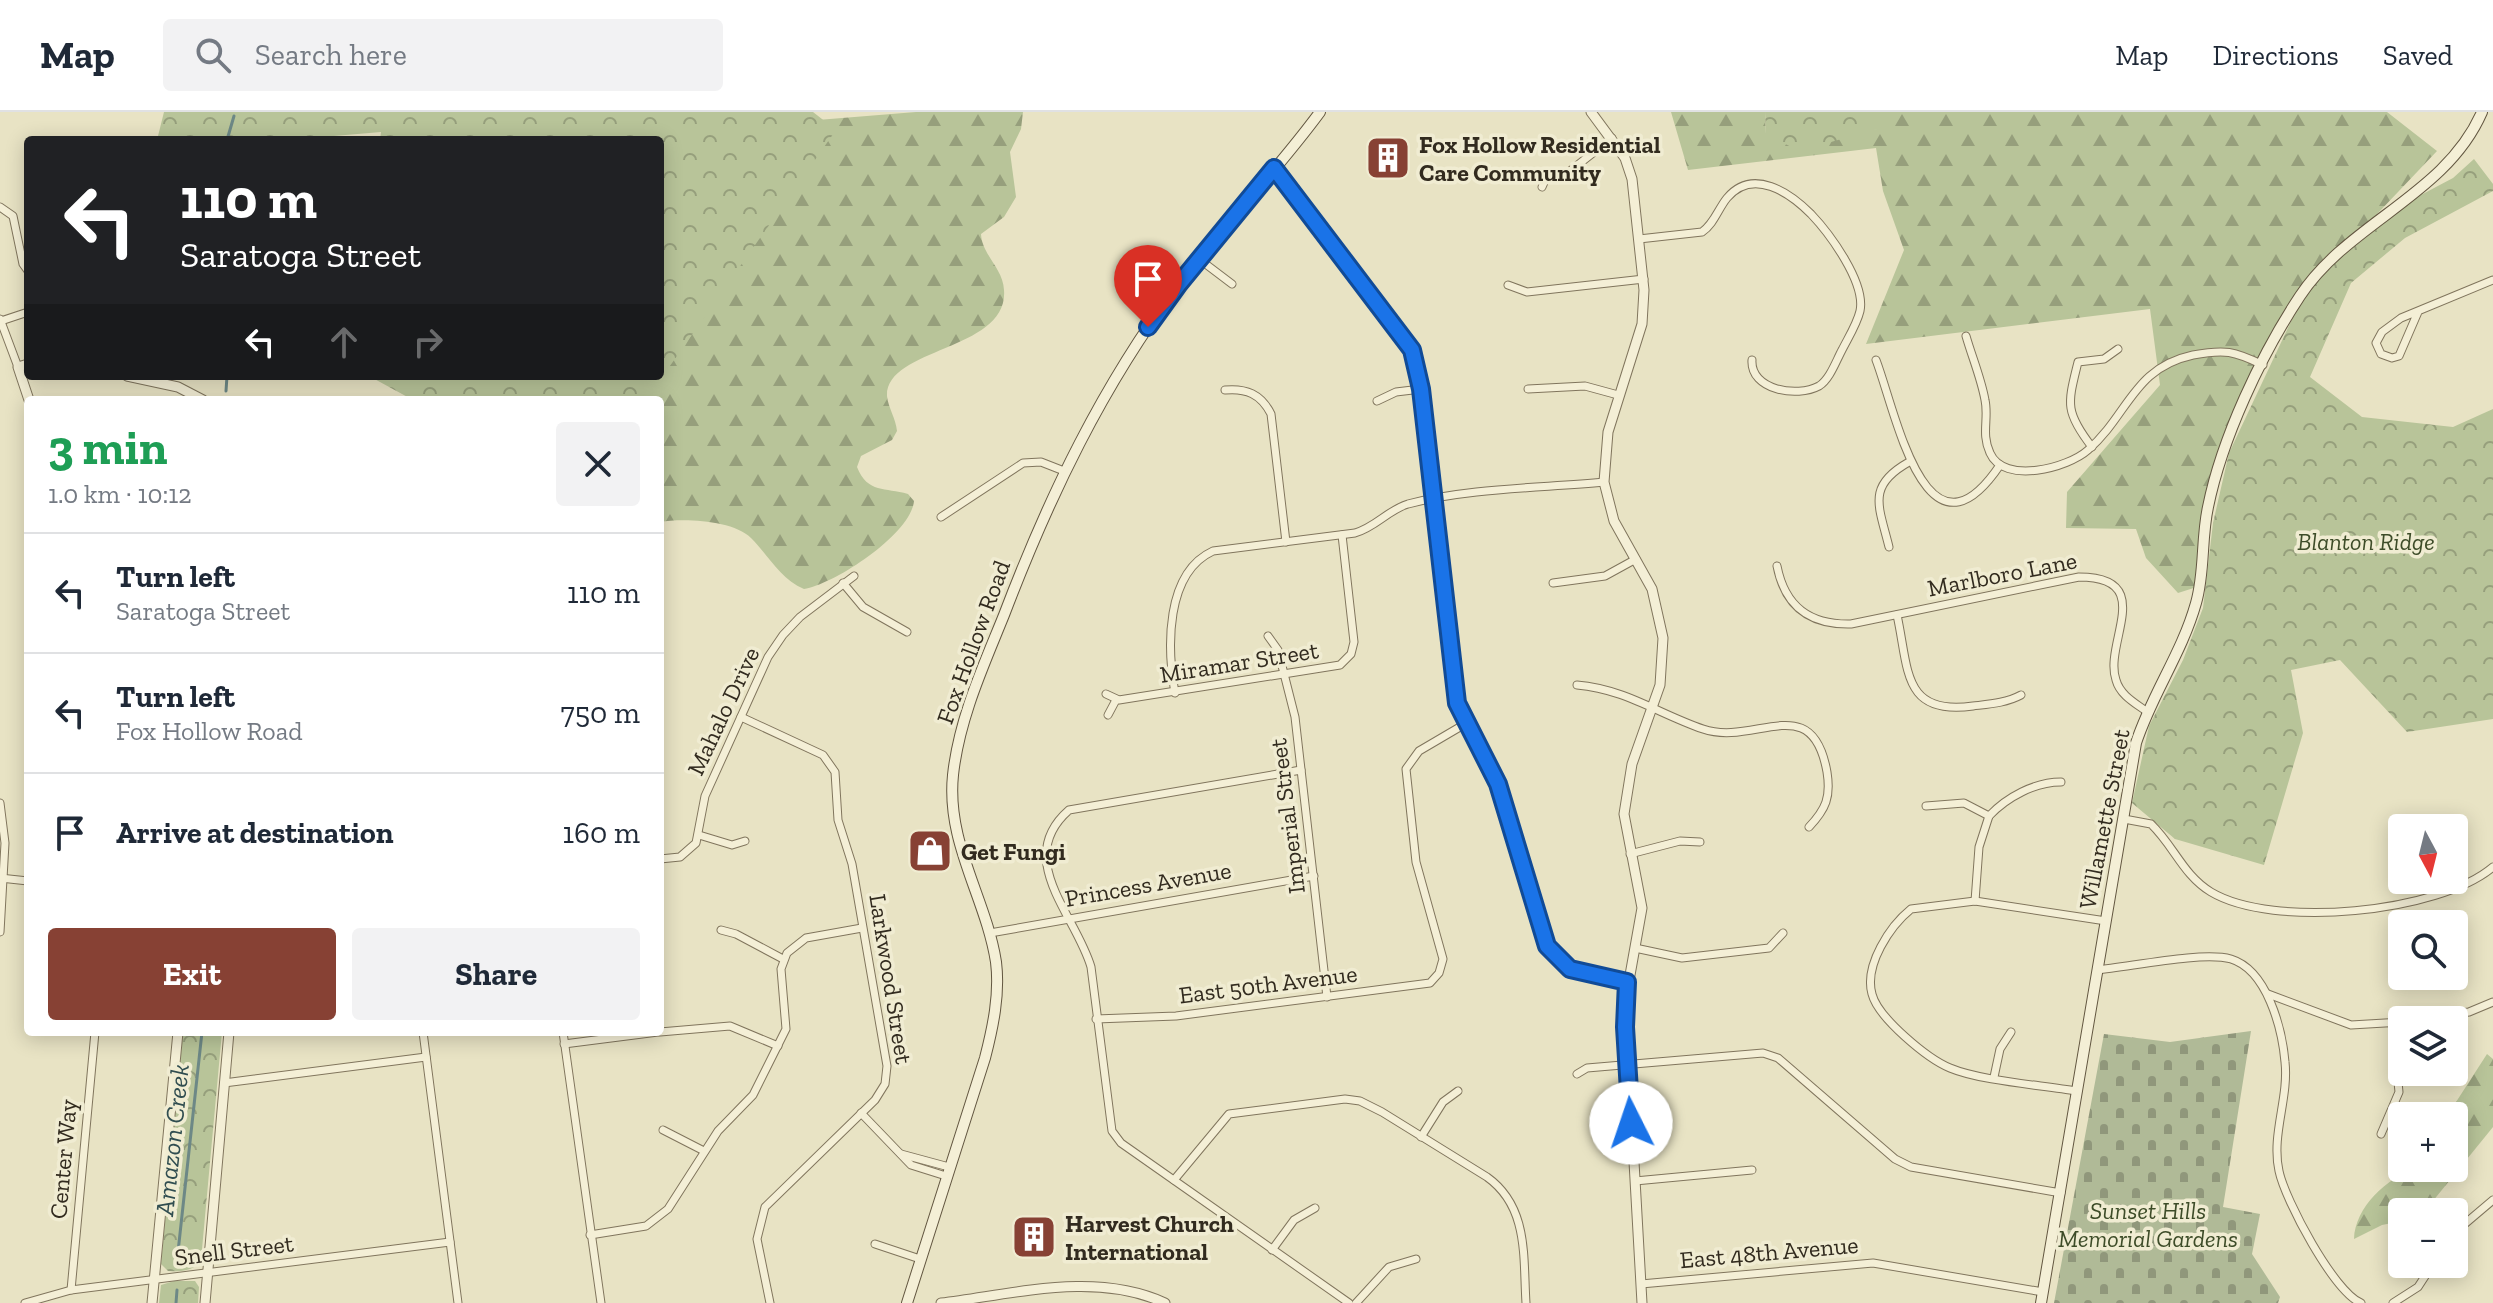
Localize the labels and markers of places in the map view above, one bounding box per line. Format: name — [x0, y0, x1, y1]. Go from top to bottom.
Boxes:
place label: Fox Hollow Residential Care Community — [1419, 130, 1661, 187]
building icon: Fox Hollow Residential Care Community — [1364, 134, 1412, 182]
pin — [1114, 245, 1182, 327]
shop icon: Get Fungi — [906, 827, 954, 875]
place label: Get Fungi — [961, 837, 1066, 866]
place label: Harvest Church International — [1065, 1209, 1234, 1266]
building icon: Harvest Church International — [1010, 1213, 1058, 1261]

